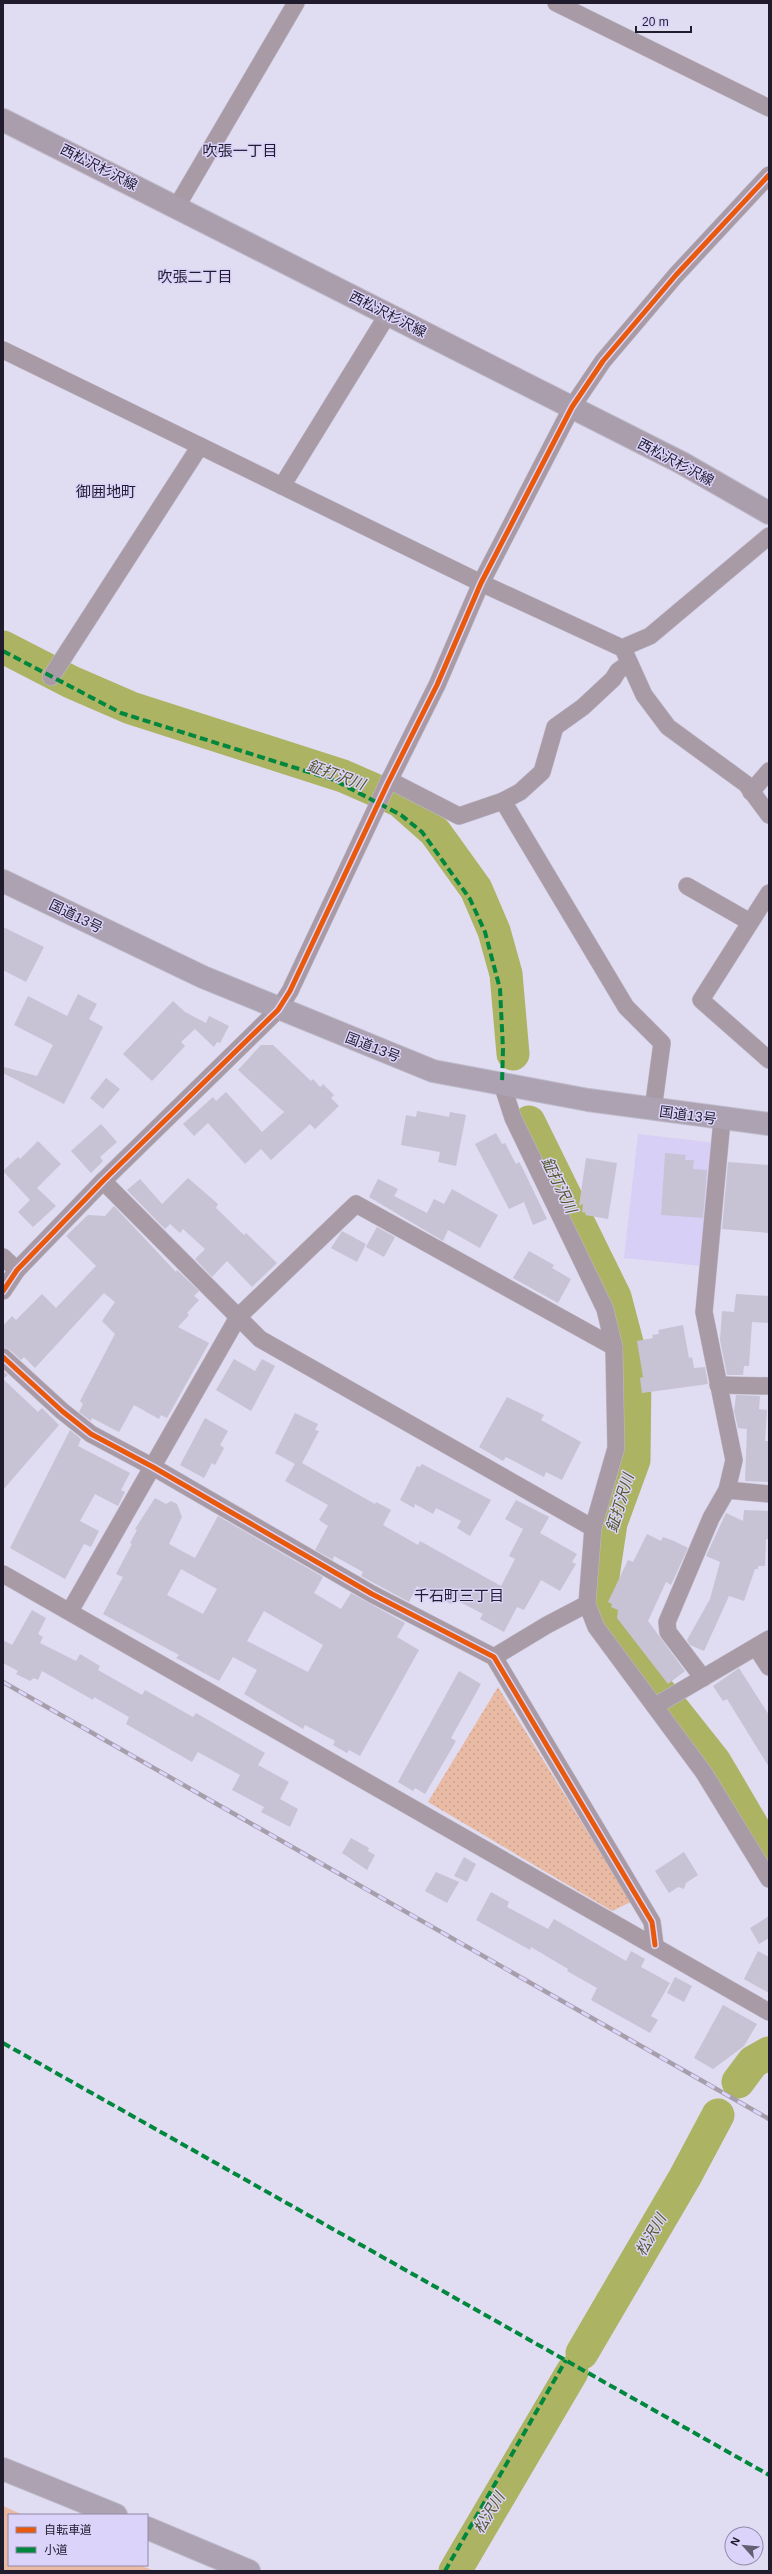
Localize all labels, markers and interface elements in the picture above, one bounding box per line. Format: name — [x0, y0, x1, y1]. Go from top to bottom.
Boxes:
scale bar — [636, 8, 691, 34]
text: 20 m — [642, 15, 669, 29]
street label: 西松沢杉沢線 — [58, 141, 140, 193]
district label: 吹張一丁目 — [202, 142, 278, 159]
district label: 吹張二丁目 — [157, 268, 233, 285]
street label: 西松沢杉沢線 — [347, 288, 429, 340]
street label: 西松沢杉沢線 — [635, 435, 717, 489]
district label: 御囲地町 — [76, 483, 136, 500]
water label: 鉦打沢川 — [305, 756, 369, 793]
street label: 国道13号 — [47, 896, 105, 936]
street label: 国道13号 — [343, 1029, 403, 1065]
street label: 国道13号 — [658, 1103, 718, 1127]
water label: 鉦打沢川 — [539, 1154, 581, 1217]
water label: 鉦打沢川 — [603, 1470, 637, 1534]
district label: 千石町三丁目 — [414, 1587, 504, 1604]
water label: 松沢川 — [632, 2209, 670, 2258]
water label: 松沢川 — [470, 2487, 508, 2536]
legend — [8, 2514, 148, 2566]
text: 自転車道 — [44, 2523, 92, 2537]
north arrow — [724, 2526, 764, 2566]
text: N — [728, 2535, 742, 2548]
text: 小道 — [44, 2543, 68, 2557]

